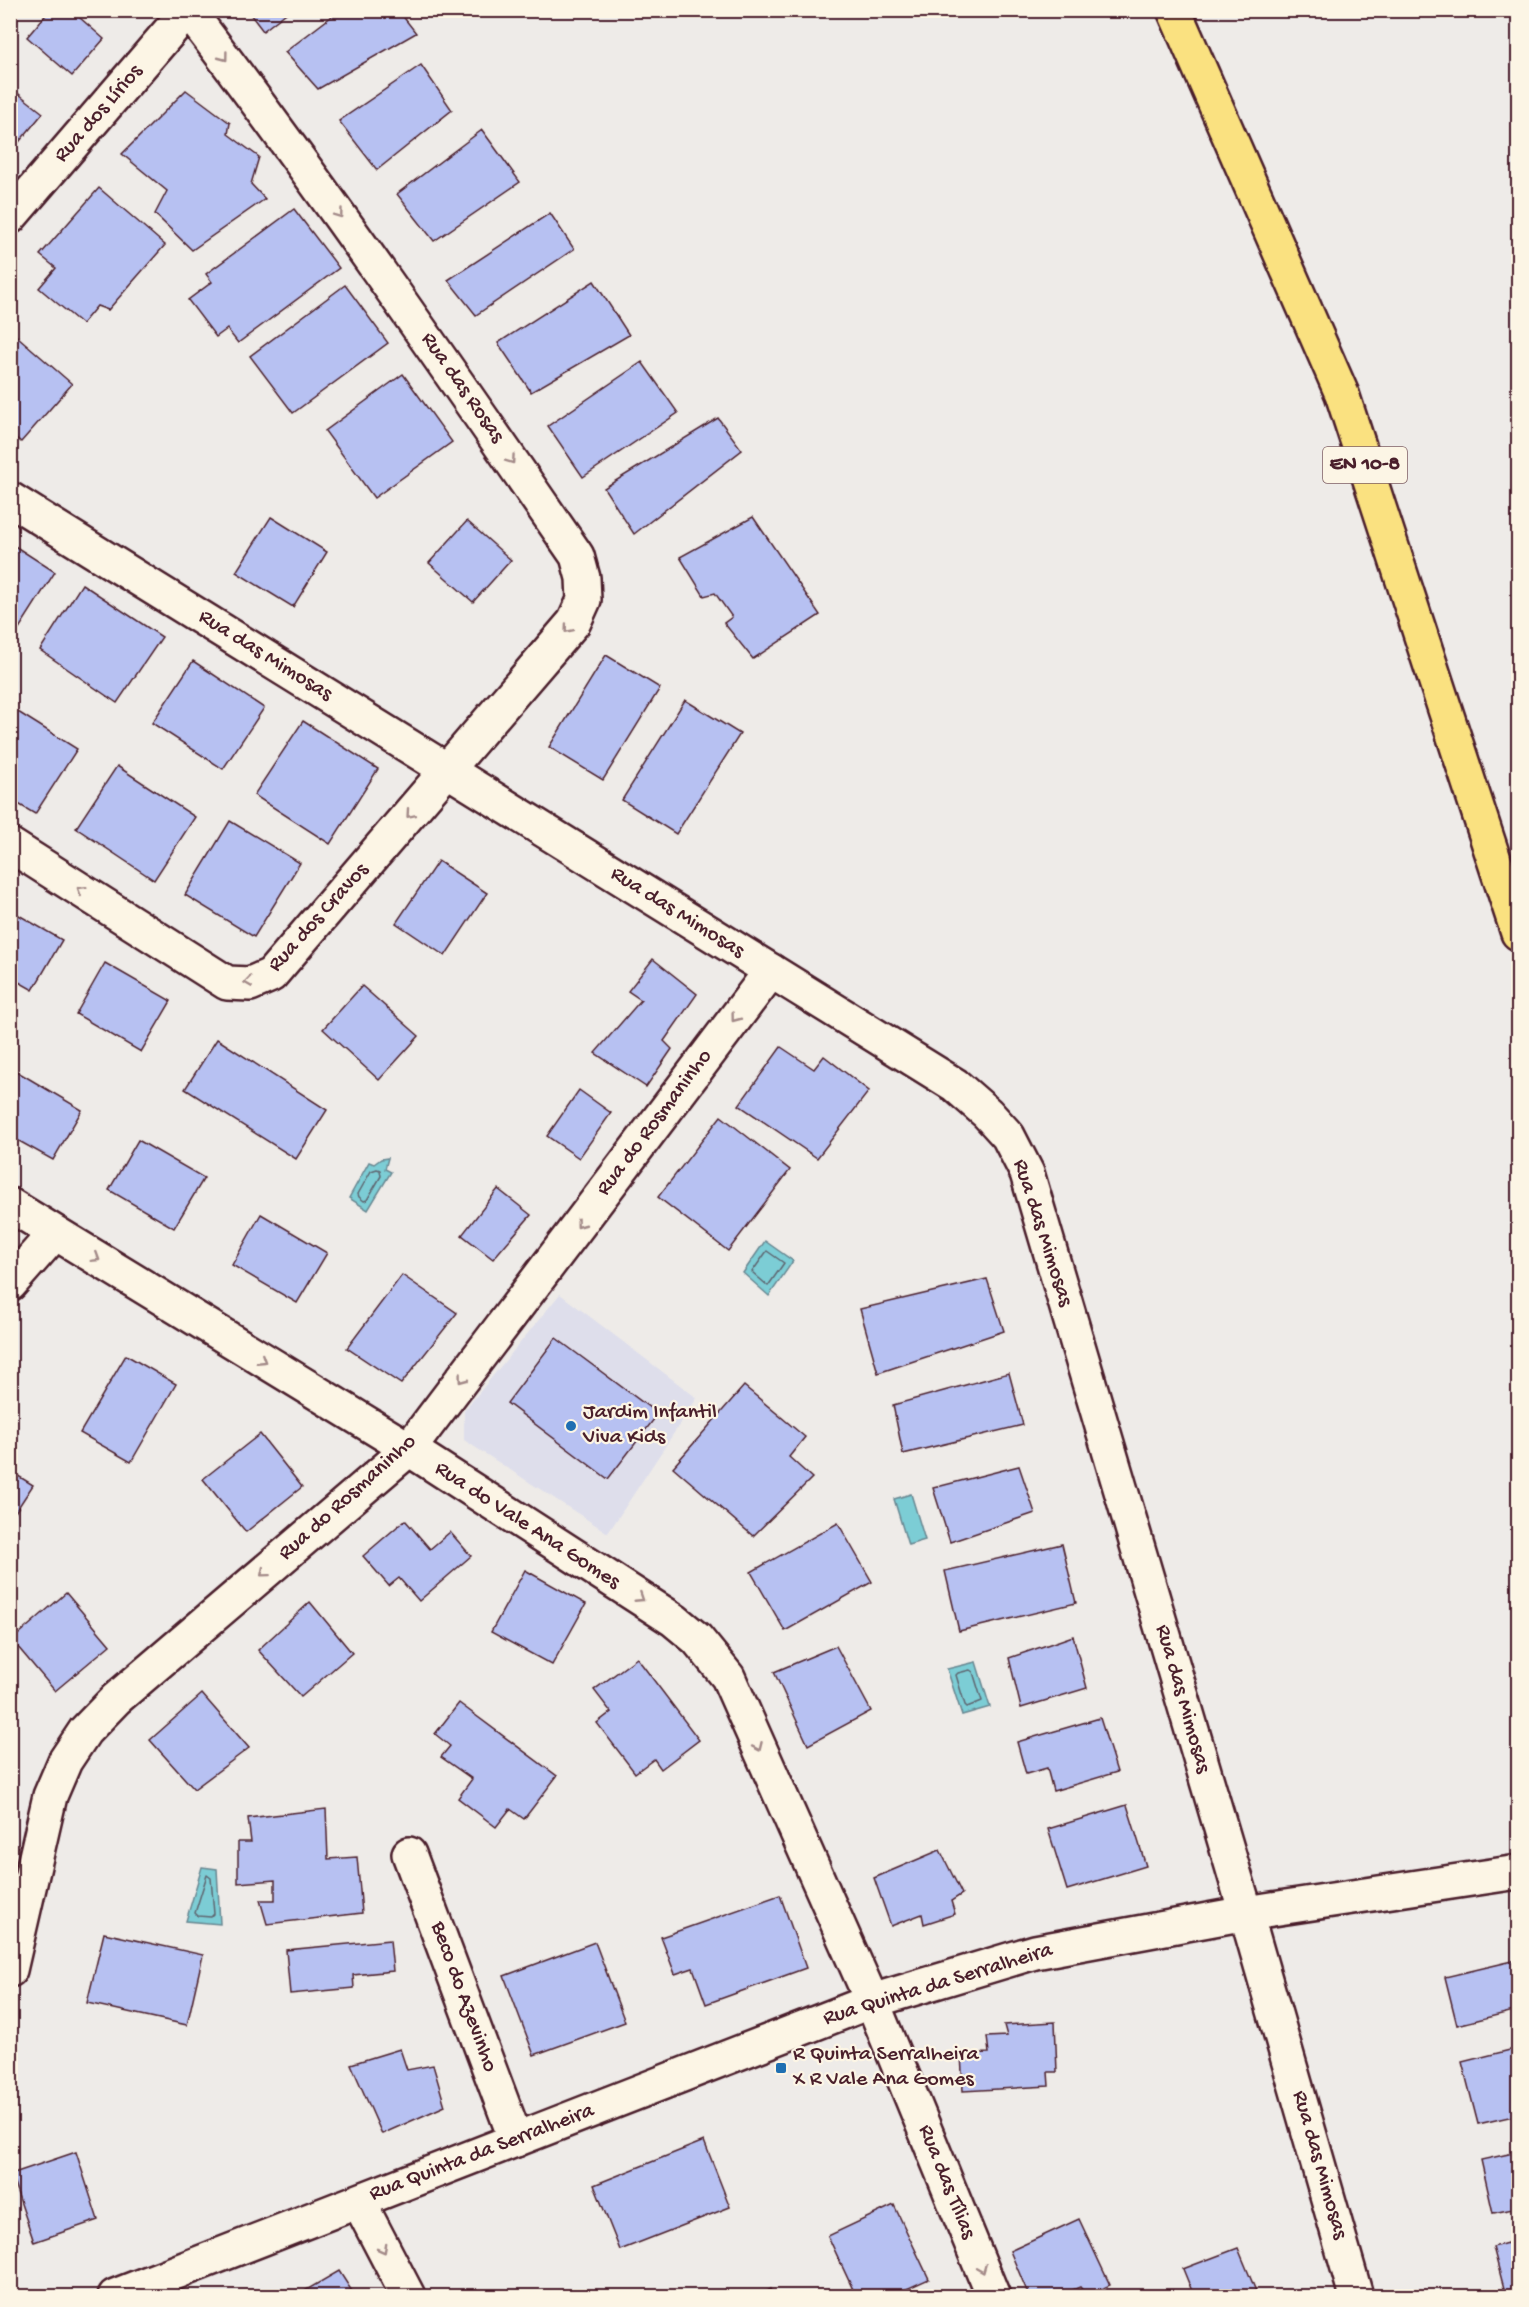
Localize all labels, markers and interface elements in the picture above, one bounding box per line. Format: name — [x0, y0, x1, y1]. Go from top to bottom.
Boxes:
one-way arrow — [216, 50, 227, 61]
street label: Rua dos Lírios — [49, 59, 149, 168]
one-way arrow — [332, 208, 343, 219]
street label: Rua das Rosas — [414, 328, 510, 449]
road number: EN 10-8 — [1323, 447, 1407, 483]
one-way arrow — [504, 454, 515, 465]
street label: Rua das Mimosas — [193, 604, 338, 708]
one-way arrow — [564, 622, 575, 633]
one-way arrow — [407, 807, 418, 818]
street label: Rua dos Cravos — [263, 857, 375, 978]
street label: Rua das Mimosas — [605, 861, 750, 965]
one-way arrow — [76, 886, 87, 897]
one-way arrow — [243, 975, 253, 987]
one-way arrow — [732, 1011, 743, 1022]
street label: Rua do Rosmaninho — [591, 1045, 719, 1201]
street label: Rua das Mimosas — [1006, 1156, 1078, 1311]
one-way arrow — [576, 1217, 587, 1228]
one-way arrow — [90, 1250, 100, 1262]
one-way arrow — [256, 1352, 266, 1364]
one-way arrow — [458, 1373, 469, 1384]
place label: Jardim Infantil Viva Kids — [582, 1400, 717, 1451]
marker: Jardim Infantil Viva Kids — [564, 1419, 578, 1433]
street label: Rua do Rosmaninho — [274, 1429, 422, 1567]
street label: Rua do Vale Ana Gomes — [429, 1456, 625, 1596]
one-way arrow — [260, 1566, 271, 1577]
one-way arrow — [634, 1591, 645, 1602]
street label: Rua das Mimosas — [1148, 1622, 1216, 1777]
one-way arrow — [751, 1740, 763, 1751]
street label: Beco do Azevinho — [423, 1917, 502, 2076]
street label: Rua Quinta da Serralheira — [820, 1937, 1057, 2032]
place label: R Quinta Serralheira X R Vale Ana Gomes — [792, 2042, 979, 2093]
marker: R Quinta Serralheira X R Vale Ana Gomes — [774, 2061, 788, 2075]
street label: Rua das Mimosas — [1285, 2088, 1353, 2243]
street label: Rua Quinta da Serralheira — [366, 2098, 599, 2208]
street label: Rua das Tílias — [911, 2121, 981, 2244]
one-way arrow — [376, 2243, 387, 2253]
one-way arrow — [975, 2263, 987, 2274]

